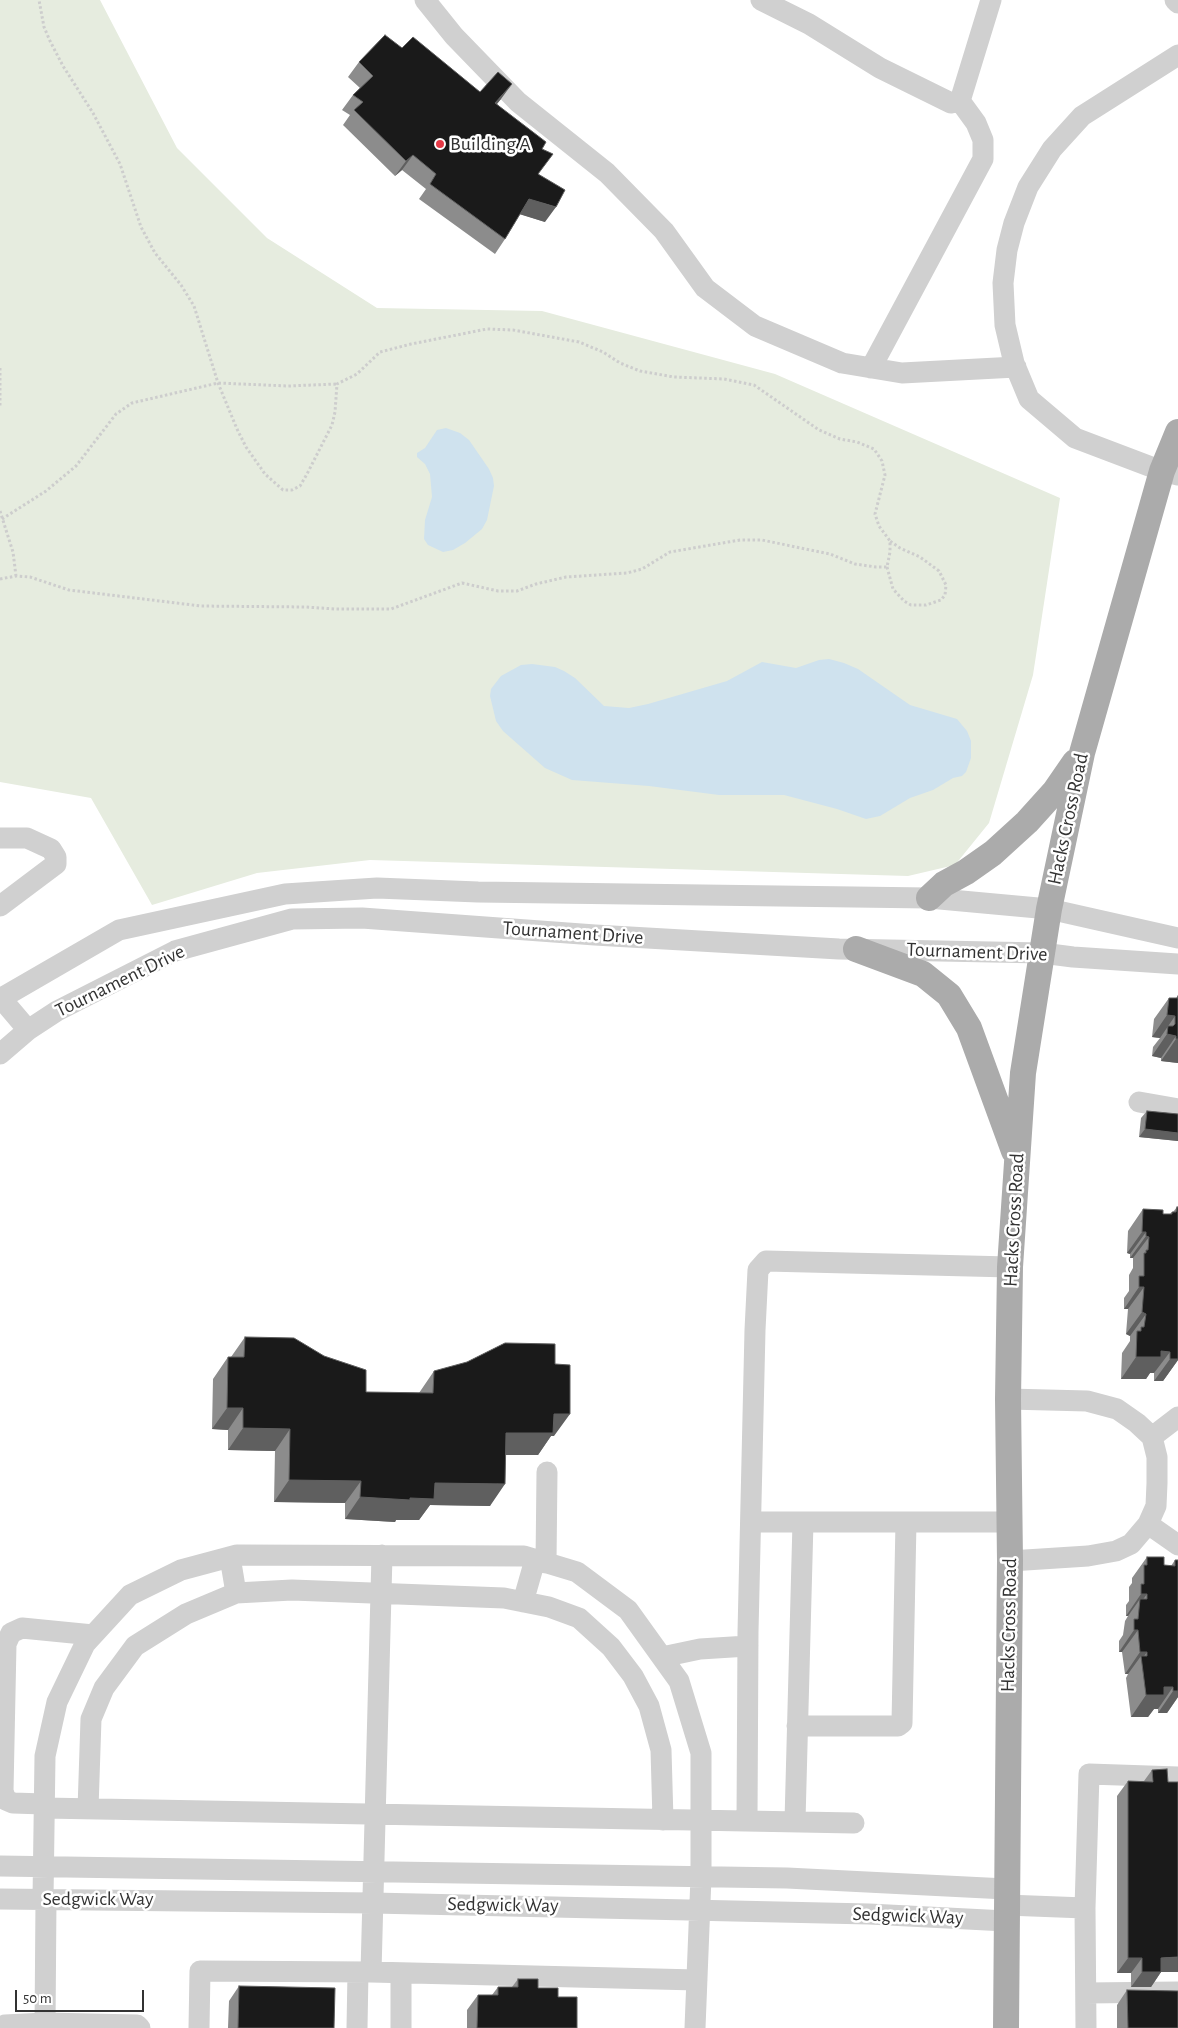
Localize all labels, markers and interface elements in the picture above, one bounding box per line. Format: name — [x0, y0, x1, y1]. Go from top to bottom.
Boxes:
place label: Building A — [450, 132, 531, 156]
marker: Building A — [434, 138, 446, 150]
street label: Hacks Cross Road — [1042, 751, 1094, 887]
street label: Tournament Drive — [502, 916, 644, 950]
street label: Tournament Drive — [906, 938, 1048, 966]
street label: Tournament Drive — [51, 939, 189, 1023]
street label: Hacks Cross Road — [999, 1152, 1029, 1288]
street label: Hacks Cross Road — [996, 1558, 1022, 1692]
street label: Sedgwick Way — [42, 1887, 154, 1911]
street label: Sedgwick Way — [447, 1892, 559, 1918]
street label: Sedgwick Way — [852, 1902, 964, 1930]
scale bar — [18, 1980, 146, 2012]
text: 50 m — [23, 1991, 52, 2006]

